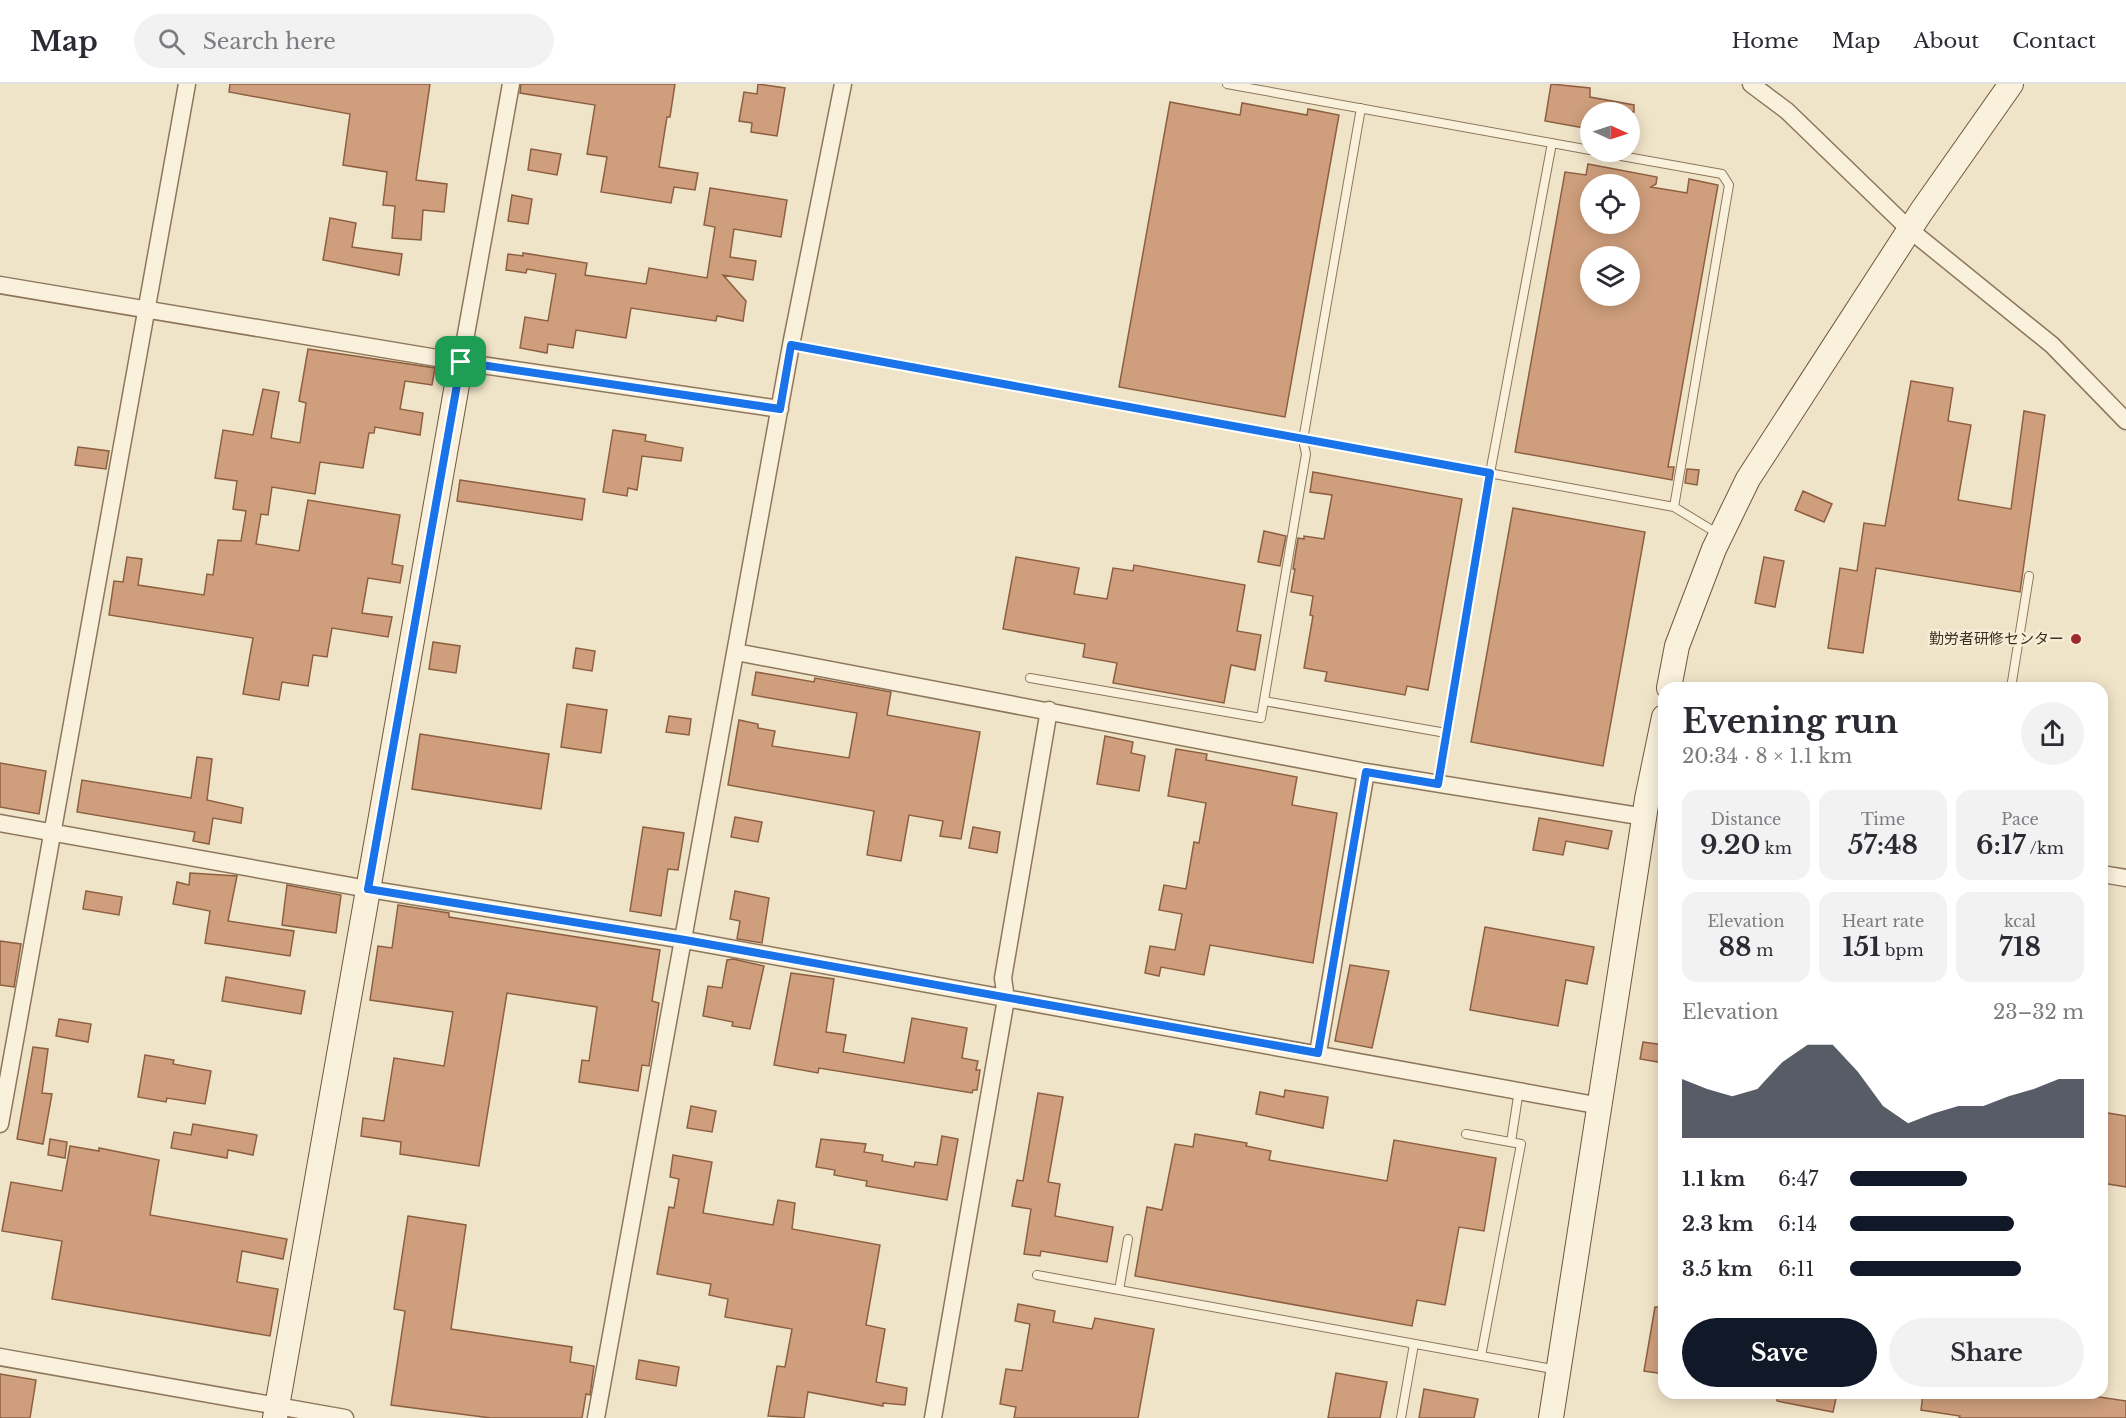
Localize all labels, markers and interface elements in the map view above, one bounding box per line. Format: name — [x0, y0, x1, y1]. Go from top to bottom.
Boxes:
search box — [134, 14, 554, 68]
text: Map — [30, 24, 98, 59]
icon: search — [155, 25, 188, 58]
text: Search here — [203, 28, 336, 55]
text: Home — [1732, 28, 1799, 54]
text: Map — [1832, 28, 1880, 54]
text: About — [1913, 28, 1979, 54]
text: Contact — [2012, 28, 2096, 54]
north arrow — [1580, 102, 1640, 162]
map controls — [1580, 102, 1640, 306]
button: locate — [1580, 174, 1640, 234]
button: layers — [1580, 246, 1640, 306]
pin — [435, 336, 486, 387]
icon: arrive — [444, 345, 477, 378]
place label: 勤労者研修センター — [1929, 629, 2064, 648]
marker: 勤労者研修センター — [2069, 632, 2083, 646]
text: Evening run — [1682, 701, 1898, 742]
button: share — [2021, 702, 2084, 765]
text: 20:34 · 8 × 1.1 km — [1682, 744, 1852, 768]
text: Distance — [1711, 809, 1781, 829]
text: Time — [1861, 809, 1905, 829]
text: Pace — [2001, 809, 2039, 829]
text: 9.20 — [1700, 829, 1760, 861]
text: 57:48 — [1848, 829, 1918, 861]
text: 6:17 — [1976, 829, 2026, 861]
text: km — [1760, 838, 1792, 858]
text: /km — [2026, 838, 2064, 858]
text: Elevation — [1707, 911, 1785, 931]
text: Heart rate — [1842, 911, 1924, 931]
text: kcal — [2004, 911, 2036, 931]
text: 88 — [1719, 931, 1752, 963]
text: 151 — [1842, 931, 1881, 963]
text: 718 — [1999, 931, 2041, 963]
text: m — [1752, 940, 1773, 960]
text: bpm — [1881, 940, 1924, 960]
text: Elevation — [1682, 1000, 1779, 1024]
text: 23–32 m — [1993, 1000, 2084, 1024]
text: 1.1 km — [1682, 1167, 1745, 1191]
text: 6:47 — [1778, 1167, 1818, 1191]
text: 2.3 km — [1682, 1212, 1754, 1236]
text: 6:14 — [1778, 1212, 1817, 1236]
text: 3.5 km — [1682, 1257, 1753, 1281]
text: 6:11 — [1778, 1257, 1814, 1281]
button: Save — [1682, 1318, 1877, 1387]
button: Share — [1889, 1318, 2084, 1387]

